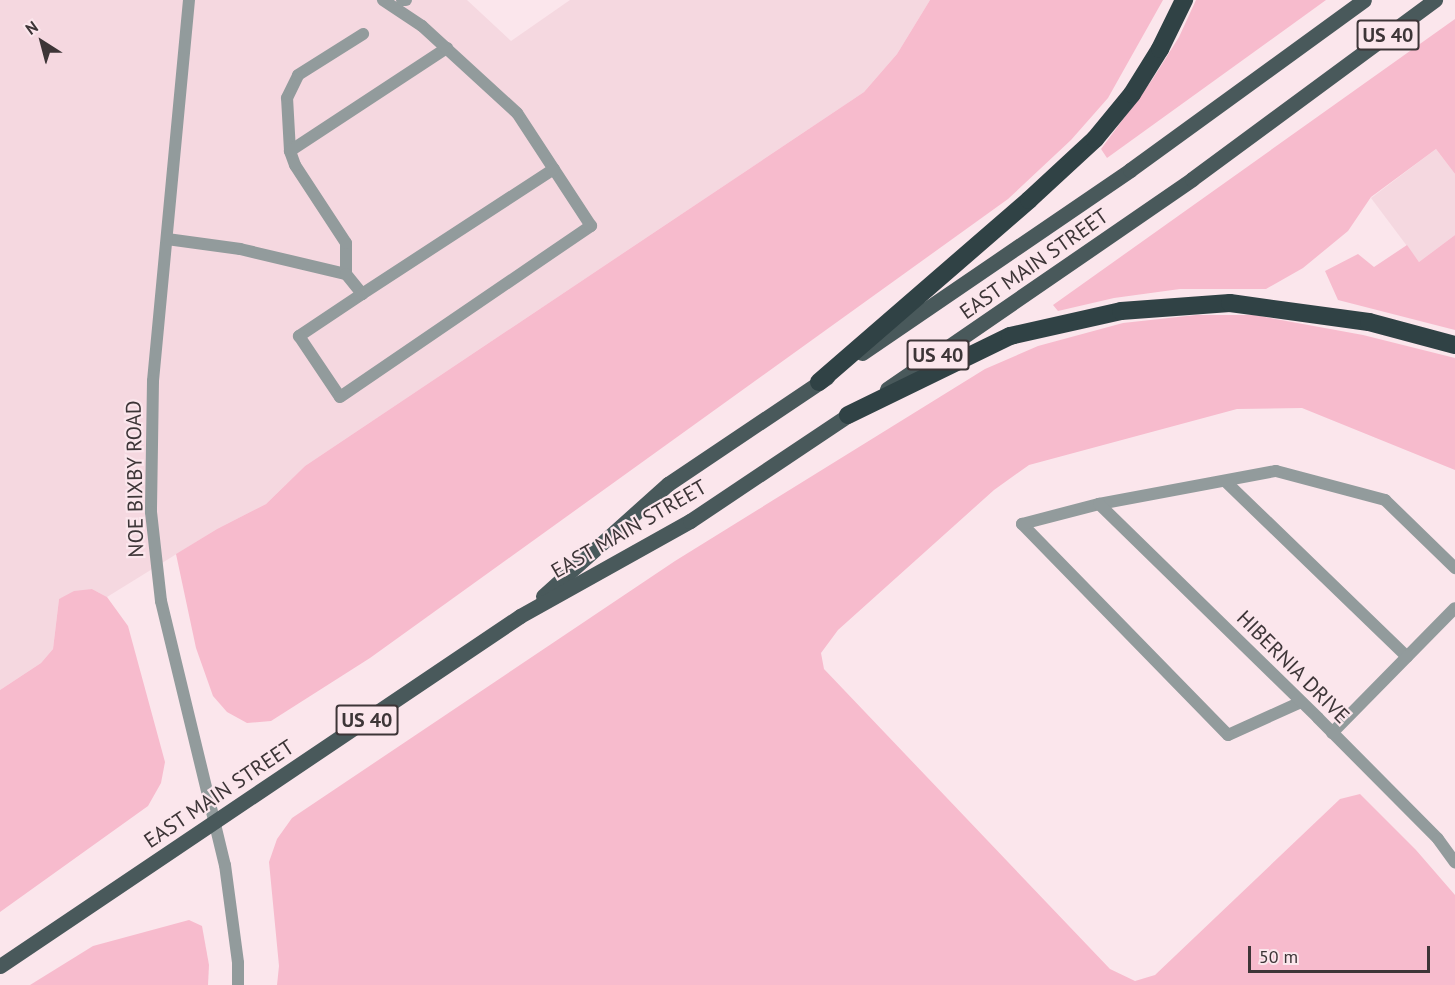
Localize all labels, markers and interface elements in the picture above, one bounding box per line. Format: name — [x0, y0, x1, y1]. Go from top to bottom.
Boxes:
north arrow — [12, 12, 72, 72]
text: N — [21, 16, 42, 39]
road number: US 40 — [1356, 18, 1420, 52]
street label: EAST MAIN STREET — [955, 203, 1113, 325]
road number: US 40 — [906, 338, 970, 372]
street label: NOE BIXBY ROAD — [121, 400, 149, 558]
street label: EAST MAIN STREET — [546, 474, 712, 584]
street label: HIBERNIA DRIVE — [1231, 605, 1355, 729]
road number: US 40 — [336, 703, 398, 737]
street label: EAST MAIN STREET — [139, 734, 299, 854]
scale bar — [1251, 934, 1432, 972]
text: 50 m — [1259, 945, 1298, 968]

